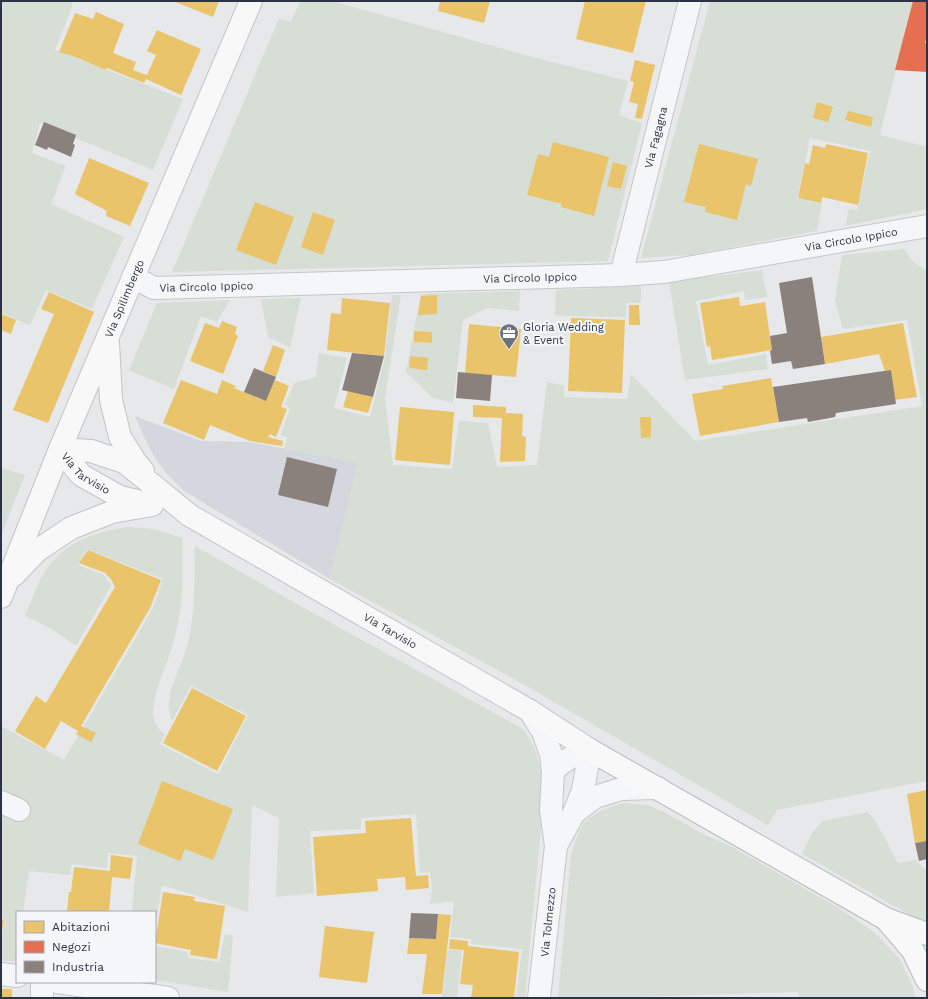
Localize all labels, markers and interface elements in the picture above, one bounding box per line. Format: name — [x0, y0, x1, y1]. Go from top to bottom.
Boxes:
street label: Via Fagagna — [642, 105, 670, 170]
street label: Via Circolo Ippico — [804, 225, 899, 254]
street label: Via Spilimbergo — [102, 258, 147, 340]
street label: Via Circolo Ippico — [483, 270, 577, 286]
street label: Via Circolo Ippico — [159, 279, 253, 295]
place label: Gloria Wedding & Event — [523, 321, 604, 347]
office icon: Gloria Wedding & Event — [498, 322, 520, 350]
street label: Via Tarvisio — [58, 450, 112, 497]
street label: Via Tarvisio — [361, 611, 419, 652]
street label: Via Tolmezzo — [538, 887, 559, 958]
legend — [16, 911, 156, 983]
text: Abitazioni — [52, 920, 110, 934]
text: Negozi — [52, 940, 91, 954]
text: Industria — [52, 960, 104, 974]

